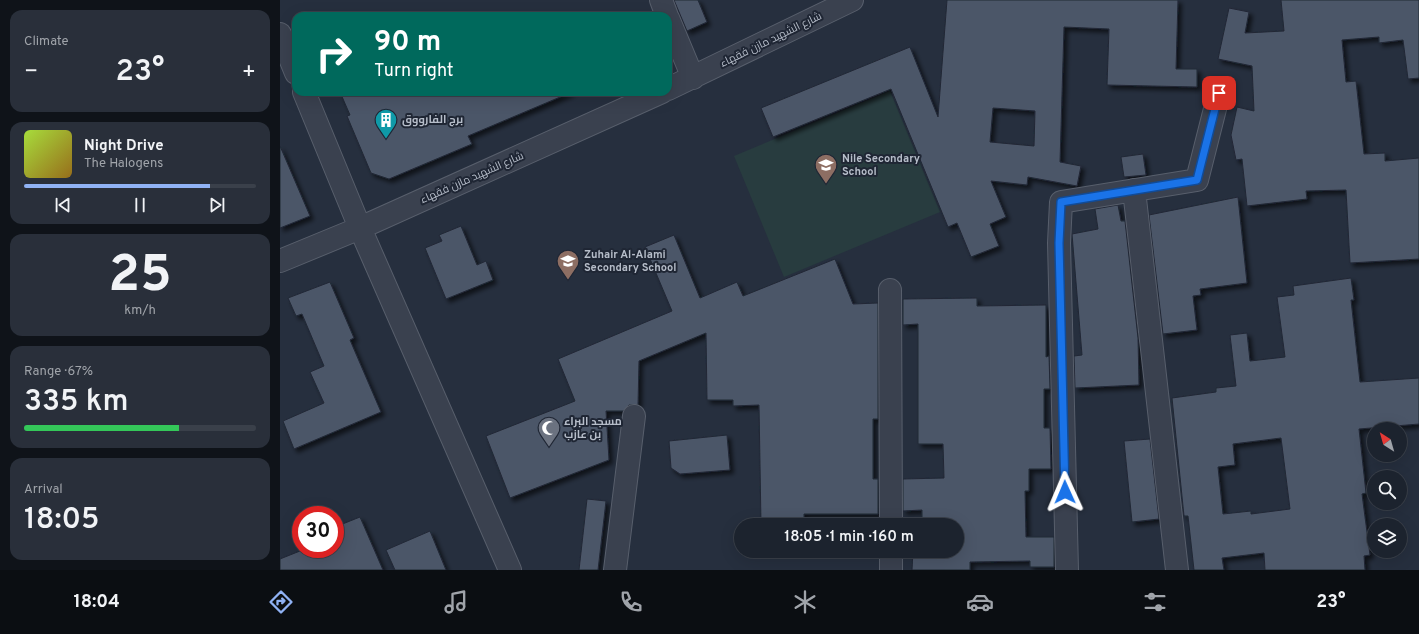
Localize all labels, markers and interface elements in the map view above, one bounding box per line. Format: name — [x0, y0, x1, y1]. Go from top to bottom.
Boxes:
street label: شارع الشهيد مازن فقهاء — [718, 9, 824, 71]
text: 90 m — [374, 25, 441, 61]
icon: right — [308, 28, 360, 80]
text: Climate — [24, 34, 69, 50]
text: 23° — [116, 54, 164, 91]
text: − — [24, 59, 38, 86]
text: + — [242, 59, 256, 86]
text: Turn right — [374, 60, 454, 83]
pin — [1202, 76, 1236, 110]
icon: arrive — [1208, 82, 1230, 104]
building icon: برج الفارووق — [373, 107, 399, 140]
place label: برج الفارووق — [402, 113, 463, 127]
text: Night Drive — [84, 137, 164, 156]
street label: شارع الشهيد مازن فقهاء — [418, 149, 526, 207]
school or university icon: Nile Secondary School — [813, 152, 839, 185]
place label: Nile Secondary School — [842, 152, 920, 179]
text: The Halogens — [84, 156, 163, 172]
icon: previous — [52, 194, 74, 216]
icon: pause — [129, 194, 151, 216]
icon: next — [206, 194, 228, 216]
text: 25 — [108, 244, 172, 310]
school or university icon: Zuhair Al-Alami Secondary School — [555, 248, 581, 281]
place label: Zuhair Al-Alami Secondary School — [584, 248, 677, 275]
text: km/h — [124, 303, 156, 319]
text: Range · 67% — [24, 364, 93, 380]
text: 335 km — [24, 384, 128, 421]
mosque icon: مسجد البراء بن عازب — [536, 415, 562, 448]
place label: مسجد البراء بن عازب — [564, 415, 622, 442]
north arrow — [1367, 422, 1407, 462]
map controls — [1367, 422, 1407, 558]
button: search — [1367, 470, 1407, 510]
position arrow — [1044, 471, 1086, 513]
text: Arrival — [24, 482, 63, 498]
text: 18:05 — [24, 502, 100, 539]
speed limit sign: 30 — [292, 506, 344, 558]
button: layers — [1367, 518, 1407, 558]
text: 18:05 · 1 min · 160 m — [784, 528, 914, 547]
icon: directions — [267, 588, 295, 616]
icon: music — [442, 588, 470, 616]
icon: phone — [617, 588, 645, 616]
icon: climate — [791, 588, 819, 616]
icon: car — [966, 588, 994, 616]
icon: filters — [1141, 588, 1169, 616]
text: 18:04 — [73, 591, 120, 614]
text: 23° — [1316, 591, 1346, 614]

